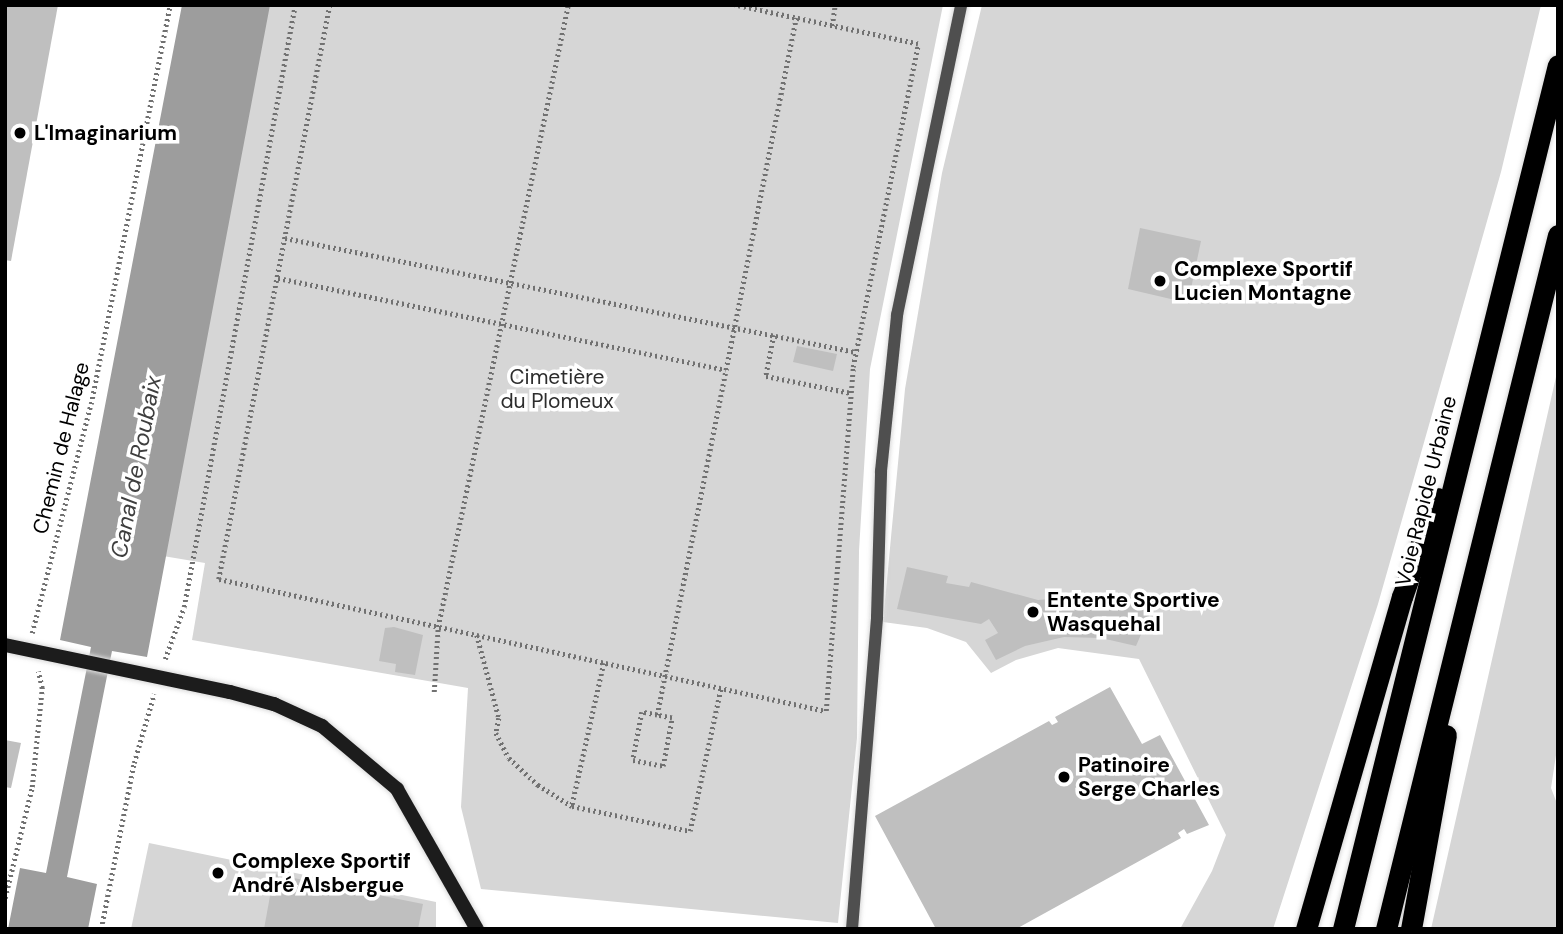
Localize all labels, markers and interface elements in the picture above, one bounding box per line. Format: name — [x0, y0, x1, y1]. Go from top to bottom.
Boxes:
place label: L'Imaginarium — [34, 120, 177, 146]
marker: L'Imaginarium — [12, 125, 28, 141]
place label: Complexe Sportif Lucien Montagne — [1174, 256, 1353, 306]
marker: Complexe Sportif Lucien Montagne — [1152, 273, 1168, 289]
street label: Chemin de Halage — [27, 359, 95, 537]
park label: Cimetière du Plomeux — [500, 364, 614, 414]
water label: Canal de Roubaix — [105, 374, 167, 560]
street label: Voie Rapide Urbaine — [1390, 393, 1462, 589]
place label: Entente Sportive Wasquehal — [1047, 587, 1220, 637]
marker: Entente Sportive Wasquehal — [1025, 604, 1041, 620]
place label: Patinoire Serge Charles — [1078, 752, 1220, 802]
marker: Patinoire Serge Charles — [1056, 769, 1072, 785]
place label: Complexe Sportif André Alsbergue — [232, 848, 411, 898]
marker: Complexe Sportif André Alsbergue — [210, 865, 226, 881]

